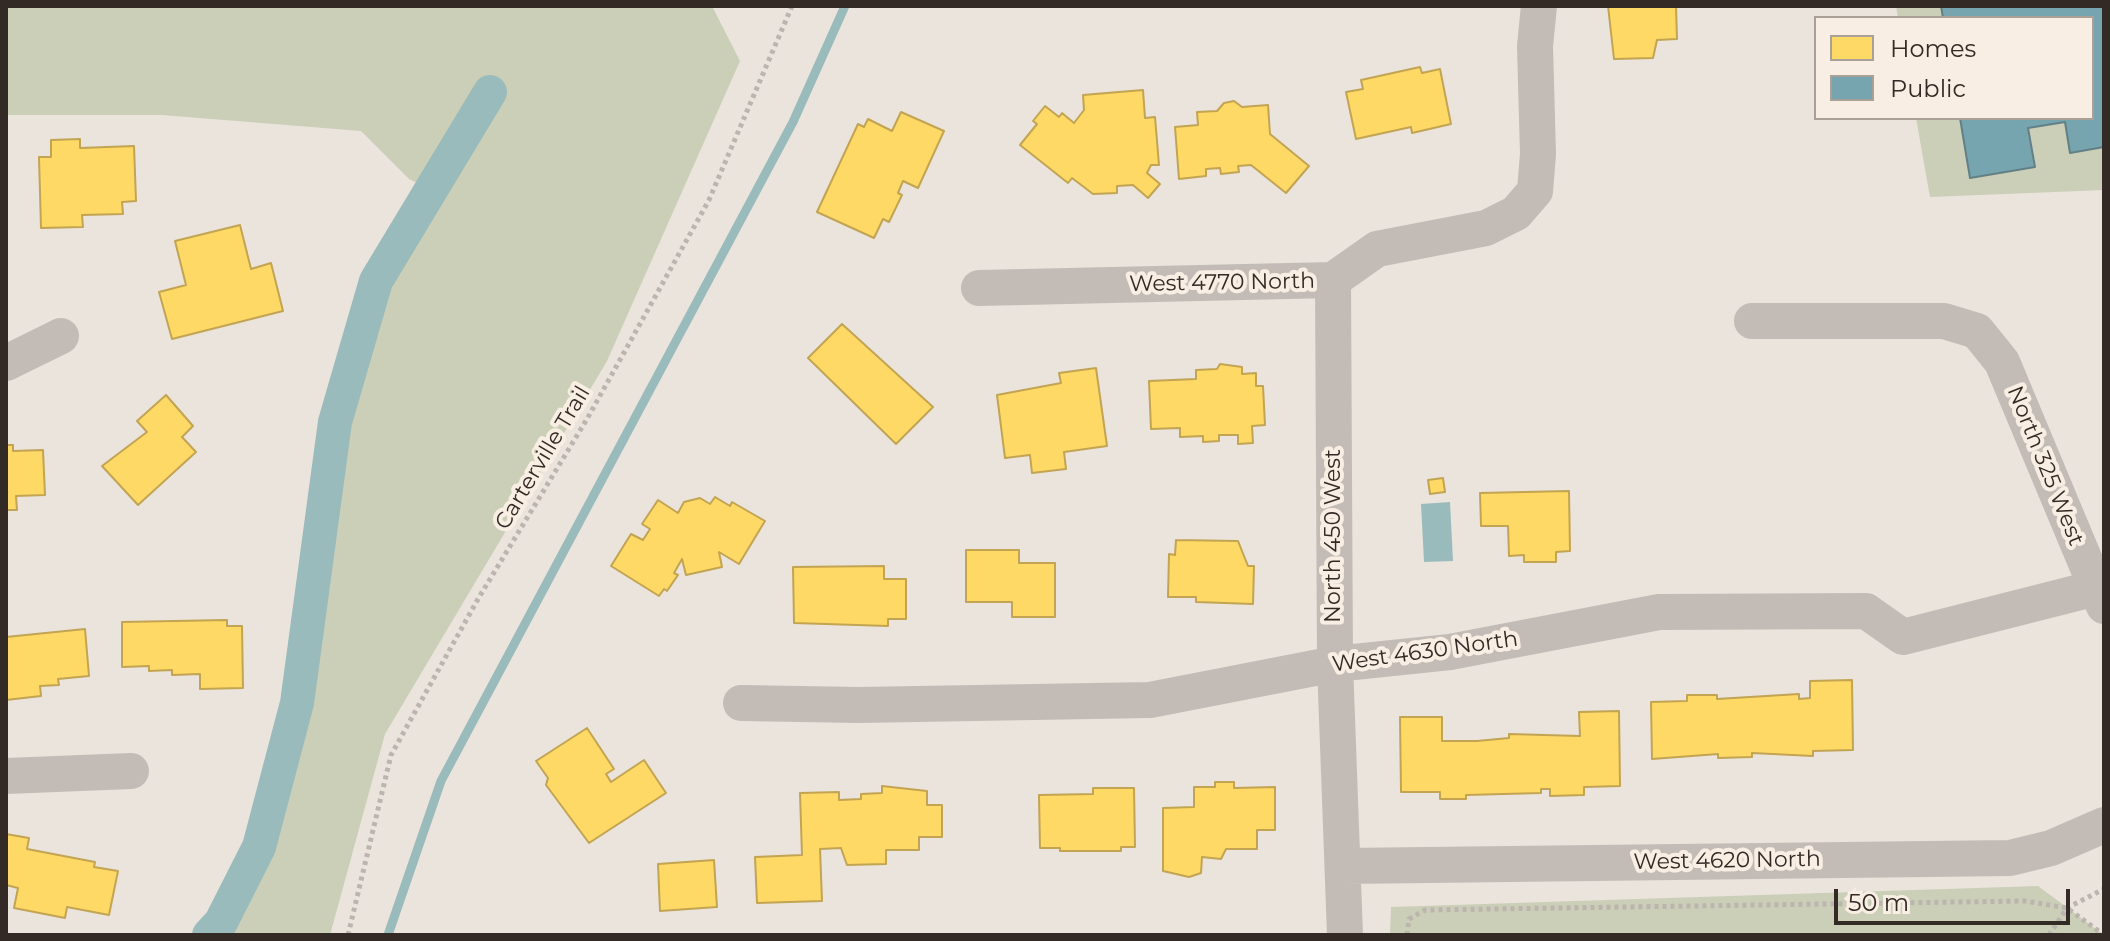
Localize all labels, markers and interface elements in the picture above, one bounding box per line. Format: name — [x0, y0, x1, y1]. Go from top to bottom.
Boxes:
legend — [1814, 16, 2094, 120]
text: Homes — [1890, 34, 1976, 63]
text: Public — [1890, 74, 1966, 103]
street label: West 4770 North — [1129, 268, 1315, 298]
street label: Carterville Trail — [490, 382, 596, 534]
street label: North 325 West — [2001, 382, 2089, 550]
street label: North 450 West — [1321, 449, 1347, 623]
street label: West 4630 North — [1330, 626, 1520, 678]
street label: West 4620 North — [1633, 846, 1821, 876]
scale bar — [1838, 873, 2074, 923]
text: 50 m — [1848, 888, 1909, 917]

